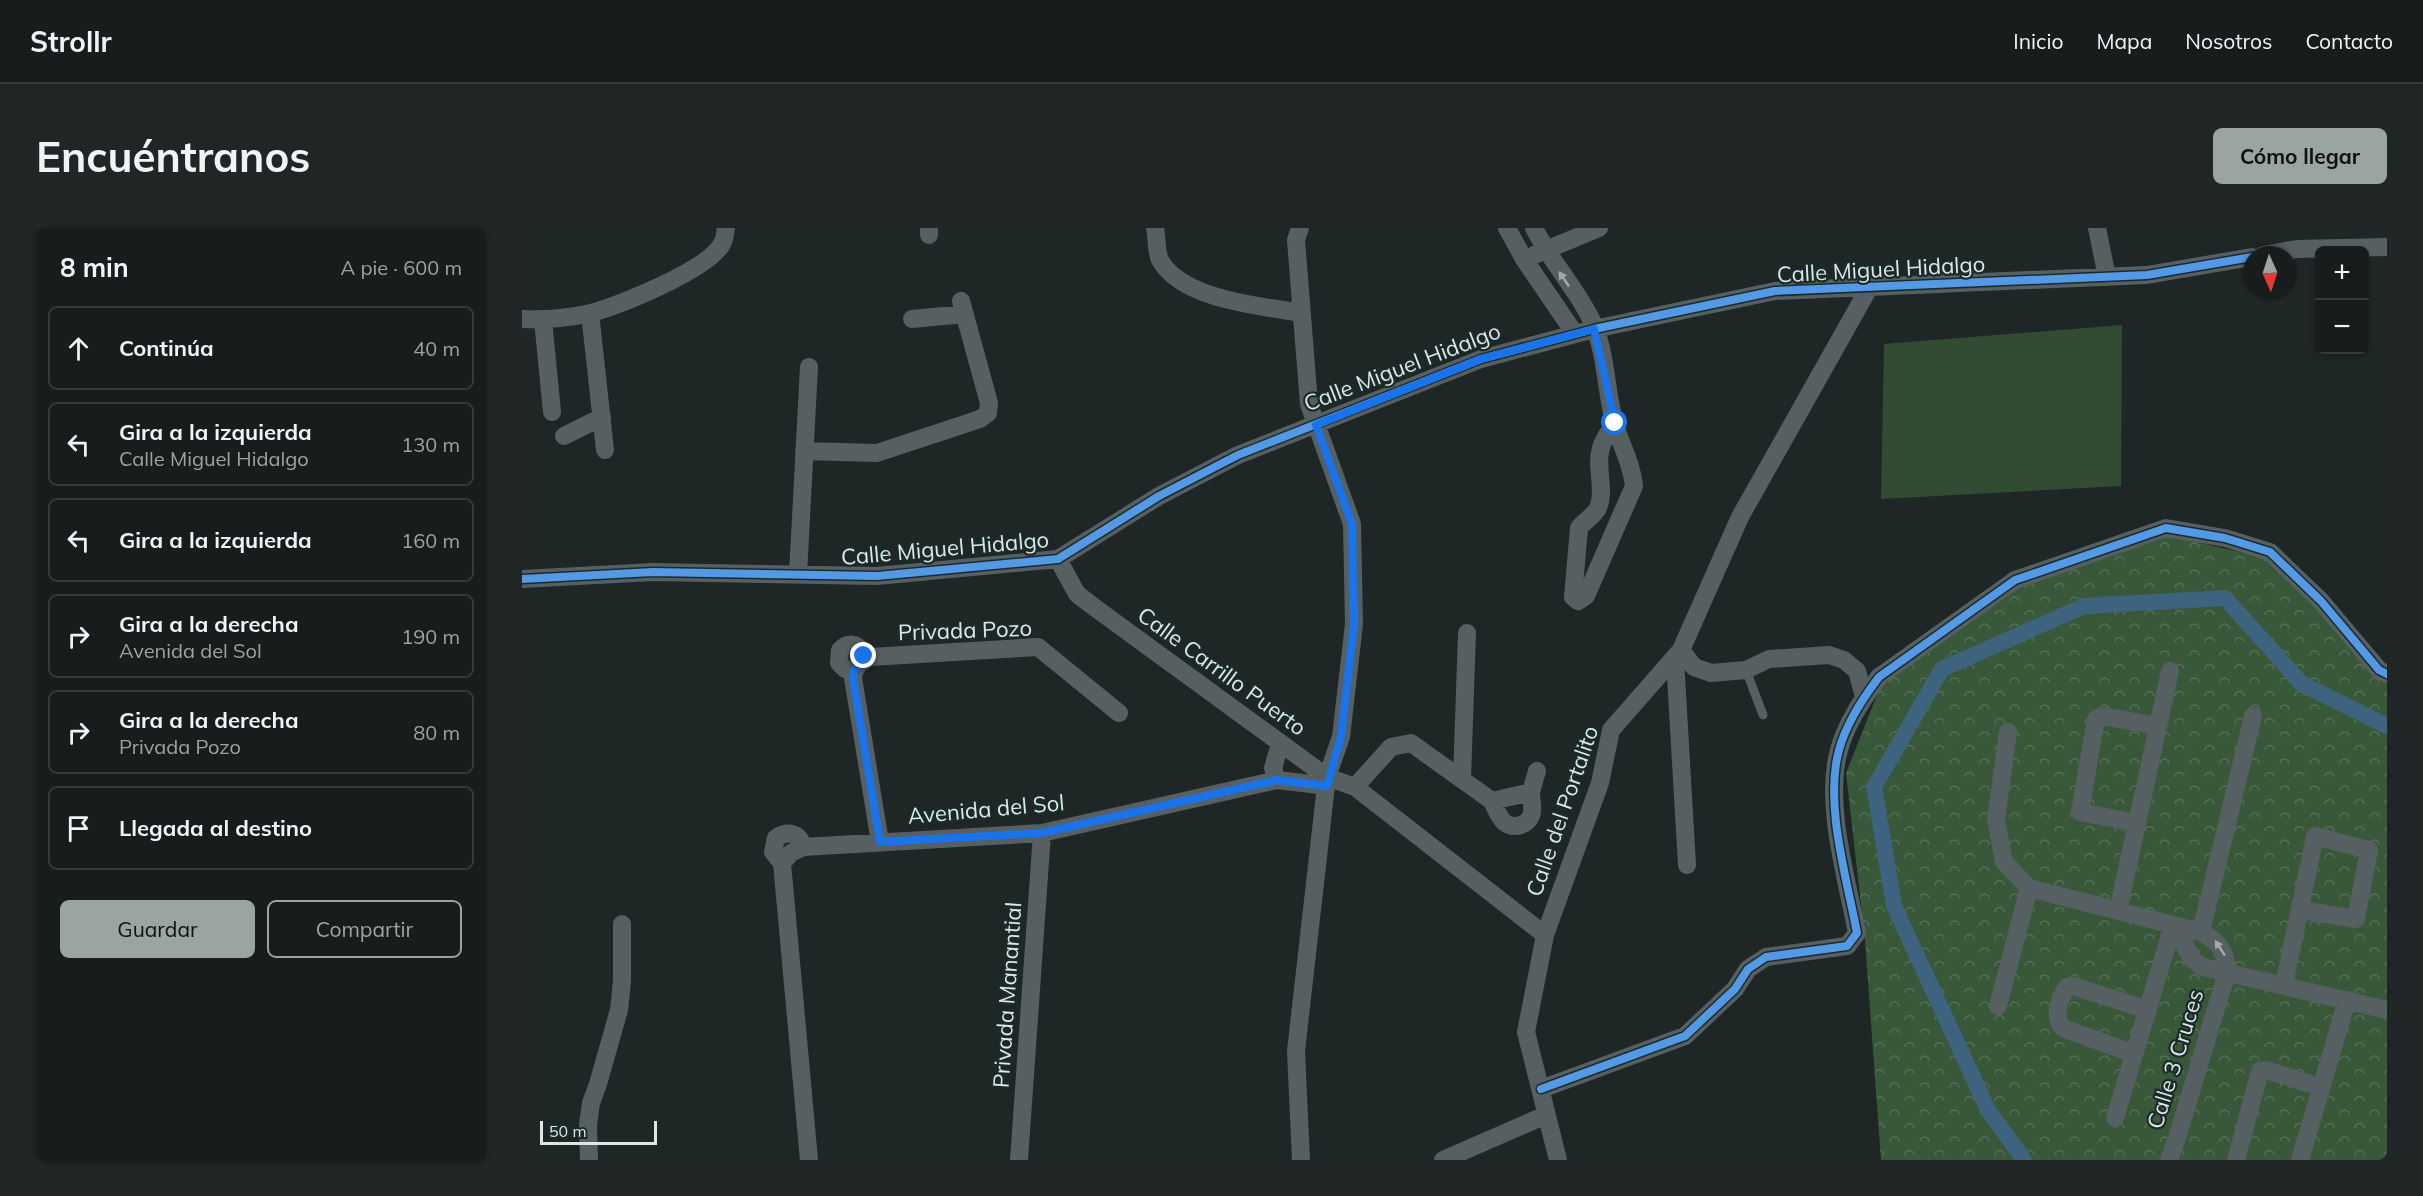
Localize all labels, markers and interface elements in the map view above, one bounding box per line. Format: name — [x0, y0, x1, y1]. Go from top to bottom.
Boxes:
text: Strollr — [30, 24, 112, 59]
text: Inicio — [2013, 28, 2063, 54]
text: Mapa — [2096, 28, 2152, 54]
text: Nosotros — [2185, 28, 2272, 54]
text: Contacto — [2305, 28, 2393, 54]
button: Cómo llegar — [2213, 128, 2387, 184]
text: Encuéntranos — [36, 130, 310, 183]
north arrow — [2243, 246, 2297, 300]
map controls — [2315, 246, 2369, 354]
button: + — [2315, 246, 2369, 300]
street label: Calle Miguel Hidalgo — [1776, 250, 1986, 288]
text: 8 min — [60, 251, 129, 284]
text: A pie · 600 m — [341, 255, 462, 280]
one-way arrow — [1559, 271, 1570, 287]
button: − — [2315, 300, 2369, 354]
street label: Calle Miguel Hidalgo — [1300, 317, 1504, 417]
icon: ahead — [62, 332, 95, 365]
text: Continúa — [119, 334, 214, 362]
text: 40 m — [413, 336, 460, 361]
route start — [1601, 409, 1627, 435]
text: Gira a la izquierda — [119, 418, 312, 446]
icon: left — [62, 428, 95, 461]
text: 130 m — [401, 432, 460, 457]
text: Calle Miguel Hidalgo — [119, 446, 309, 471]
icon: left — [62, 524, 95, 557]
street label: Calle Miguel Hidalgo — [840, 525, 1050, 571]
text: Gira a la izquierda — [119, 526, 312, 554]
text: 160 m — [401, 528, 460, 553]
street label: Calle Carrillo Puerto — [1132, 600, 1312, 742]
text: Gira a la derecha — [119, 610, 299, 638]
street label: Privada Pozo — [897, 614, 1033, 646]
icon: right — [62, 620, 95, 653]
text: 190 m — [401, 624, 460, 649]
text: Avenida del Sol — [119, 638, 262, 663]
route end — [850, 642, 876, 668]
text: Gira a la derecha — [119, 706, 299, 734]
icon: right — [62, 716, 95, 749]
text: 80 m — [413, 720, 460, 745]
street label: Calle del Portalito — [1520, 722, 1604, 900]
text: Privada Pozo — [119, 734, 241, 759]
street label: Avenida del Sol — [907, 788, 1065, 830]
icon: arrive — [62, 812, 95, 845]
text: Llegada al destino — [119, 814, 312, 842]
button: Guardar — [60, 900, 255, 958]
button: Compartir — [267, 900, 462, 958]
street label: Privada Manantial — [987, 901, 1027, 1089]
one-way arrow — [2214, 940, 2225, 957]
street label: Calle 3 Cruces — [2141, 986, 2209, 1132]
scale bar — [540, 1118, 657, 1146]
text: 50 m — [549, 1121, 586, 1141]

